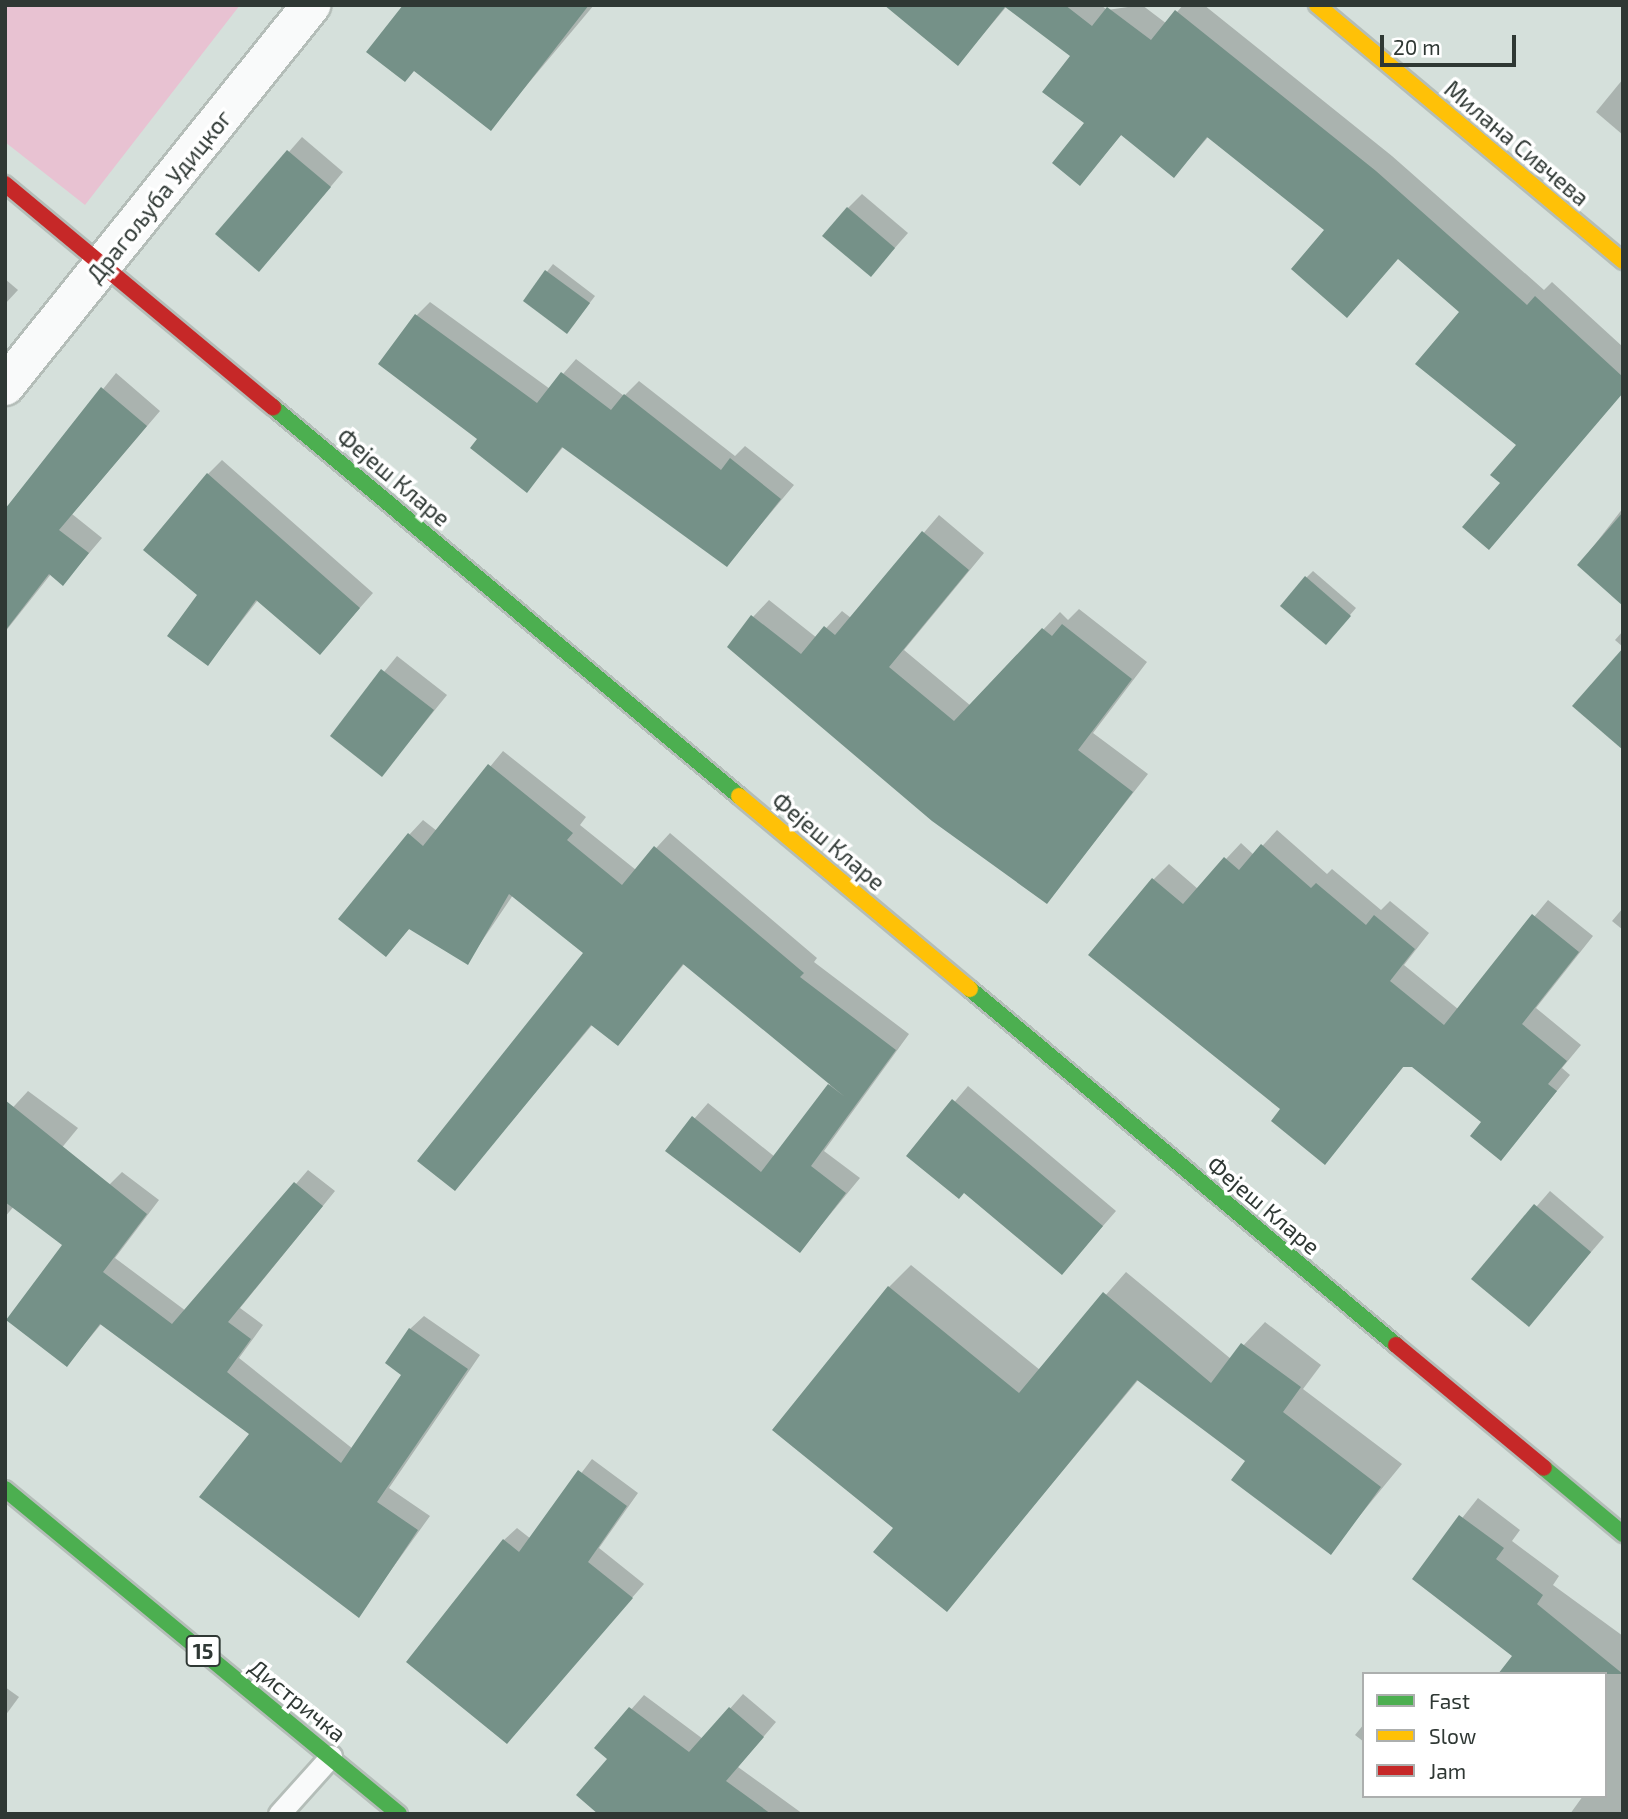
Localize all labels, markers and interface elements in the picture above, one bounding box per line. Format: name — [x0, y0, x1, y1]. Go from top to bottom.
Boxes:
scale bar — [1383, 21, 1520, 65]
text: 20 m — [1393, 34, 1441, 59]
street label: Милана Сивчева — [1439, 75, 1595, 211]
street label: Драгољуба Удицког — [81, 104, 237, 288]
street label: Фејеш Кларе — [332, 422, 456, 532]
street label: Фејеш Кларе — [767, 786, 891, 896]
street label: Фејеш Кларе — [1202, 1150, 1326, 1260]
road number: 15 — [186, 1634, 220, 1668]
street label: Дистричка — [244, 1653, 352, 1747]
legend — [1362, 1672, 1607, 1798]
text: Fast — [1429, 1688, 1470, 1713]
text: Slow — [1429, 1723, 1476, 1748]
text: Jam — [1429, 1758, 1466, 1783]

